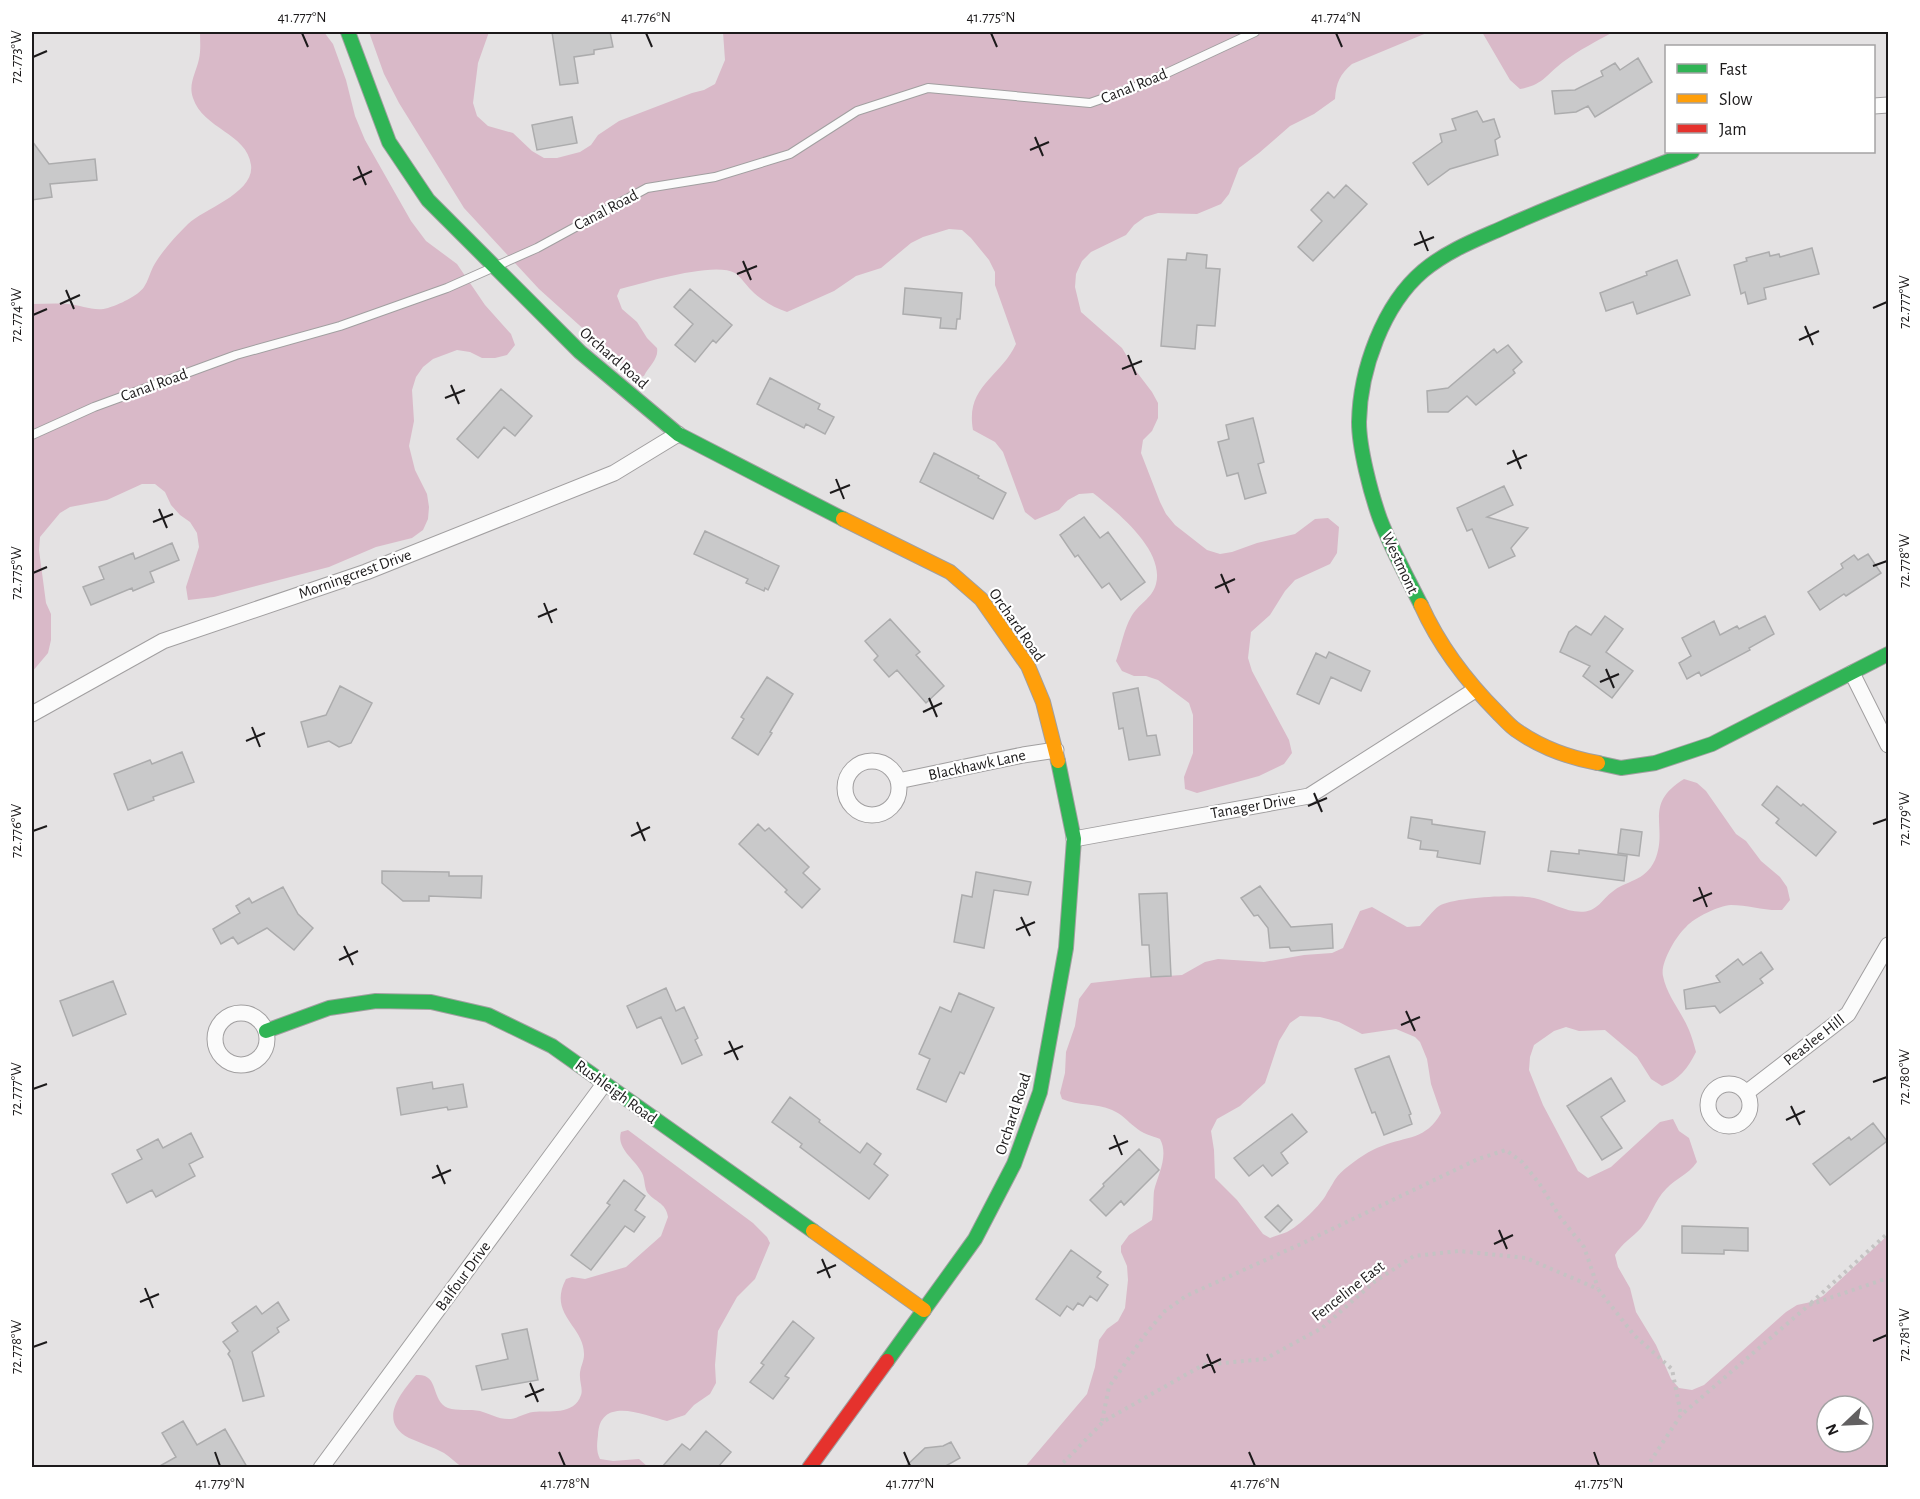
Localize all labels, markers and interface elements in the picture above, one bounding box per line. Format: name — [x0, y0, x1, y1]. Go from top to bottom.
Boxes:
text: 41.777°N — [277, 10, 327, 25]
text: 41.776°N — [621, 10, 671, 25]
text: 41.775°N — [966, 10, 1016, 25]
text: 41.774°N — [1311, 10, 1361, 25]
text: 72.773°W — [9, 30, 24, 84]
legend — [1665, 45, 1875, 153]
text: Fast — [1719, 61, 1747, 79]
street label: Canal Road — [1099, 66, 1169, 106]
text: Slow — [1719, 91, 1752, 109]
text: Jam — [1719, 121, 1747, 139]
street label: Canal Road — [572, 187, 640, 233]
text: 72.777°W — [1897, 275, 1912, 329]
text: 72.774°W — [9, 287, 24, 342]
street label: Orchard Road — [577, 324, 651, 392]
street label: Canal Road — [119, 366, 189, 404]
street label: Westmont — [1379, 530, 1421, 596]
text: 72.778°W — [1897, 533, 1912, 588]
text: 72.775°W — [9, 546, 24, 600]
street label: Morningcrest Drive — [296, 546, 414, 602]
street label: Orchard Road — [986, 586, 1048, 664]
street label: Blackhawk Lane — [927, 747, 1027, 783]
street label: Tanager Drive — [1209, 791, 1297, 821]
text: 72.779°W — [1897, 791, 1912, 846]
text: 72.776°W — [9, 803, 24, 858]
street label: Peaslee Hill — [1781, 1011, 1847, 1069]
text: 72.780°W — [1897, 1049, 1912, 1105]
street label: Rushleigh Road — [572, 1057, 660, 1127]
text: 72.777°W — [9, 1062, 24, 1116]
street label: Orchard Road — [992, 1071, 1034, 1157]
street label: Balfour Drive — [433, 1238, 493, 1314]
street label: Fenceline East — [1309, 1258, 1387, 1324]
text: 72.781°W — [1897, 1308, 1912, 1362]
text: 72.778°W — [9, 1319, 24, 1374]
north arrow — [1815, 1394, 1875, 1454]
text: N — [1823, 1421, 1842, 1438]
text: 41.779°N — [195, 1476, 245, 1491]
text: 41.778°N — [540, 1476, 590, 1491]
text: 41.777°N — [885, 1476, 935, 1491]
text: 41.776°N — [1230, 1476, 1280, 1491]
text: 41.775°N — [1574, 1476, 1624, 1491]

